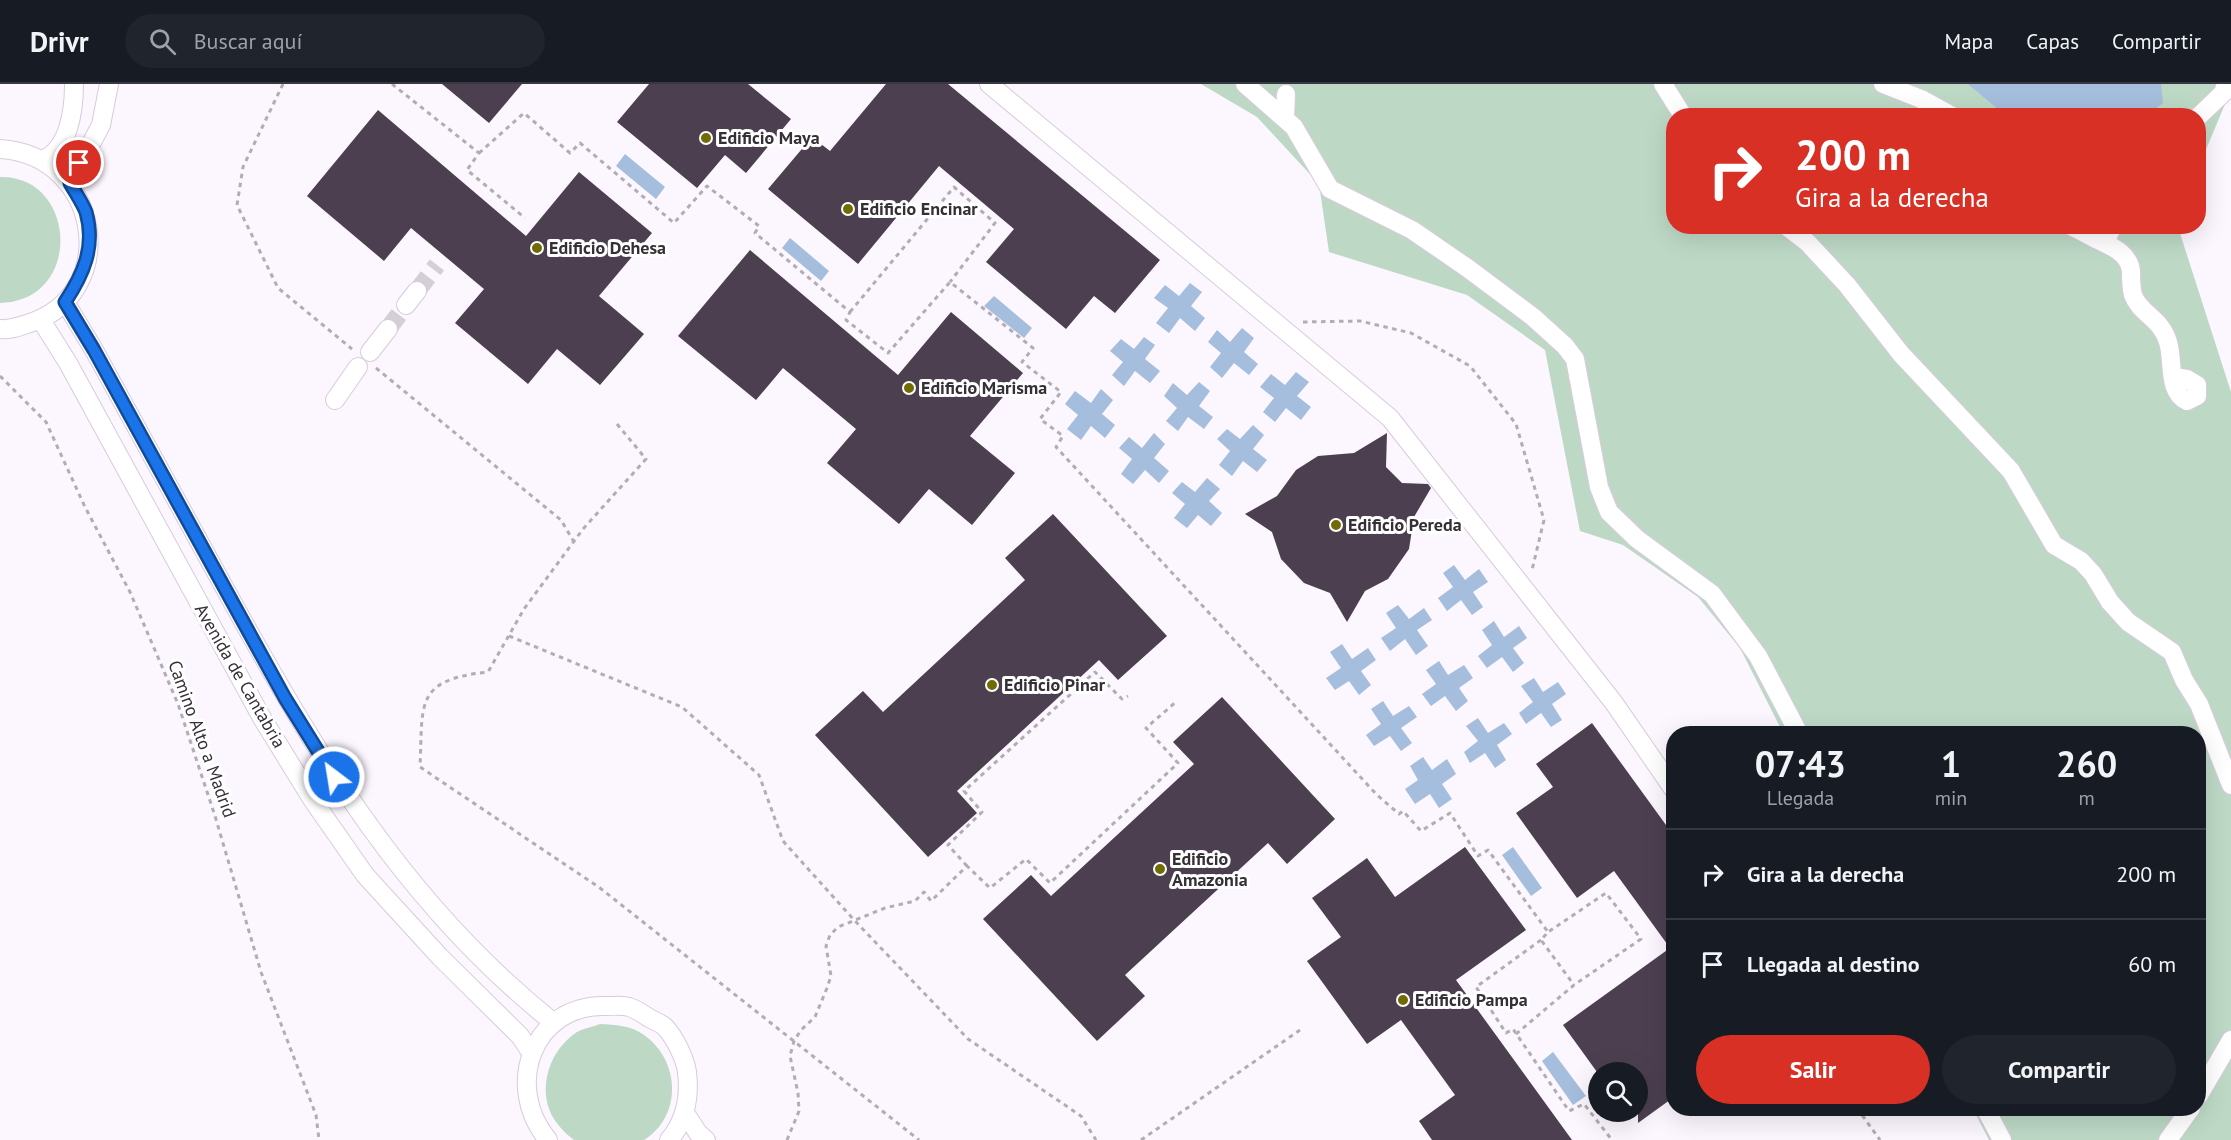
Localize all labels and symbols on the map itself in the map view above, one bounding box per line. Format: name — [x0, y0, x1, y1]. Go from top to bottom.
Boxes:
place label: Edificio Maya — [718, 126, 820, 149]
marker: Edificio Maya — [699, 131, 713, 145]
pin — [53, 137, 104, 188]
place label: Edificio Encinar — [860, 197, 978, 220]
marker: Edificio Encinar — [841, 202, 855, 216]
place label: Edificio Dehesa — [549, 236, 666, 259]
marker: Edificio Dehesa — [530, 241, 544, 255]
place label: Edificio Marisma — [921, 376, 1047, 399]
marker: Edificio Marisma — [902, 381, 916, 395]
place label: Edificio Pereda — [1348, 513, 1462, 536]
marker: Edificio Pereda — [1329, 518, 1343, 532]
street label: Avenida de Cantabria — [190, 600, 291, 752]
street label: Camino Alto a Madrid — [163, 657, 242, 820]
place label: Edificio Pinar — [1004, 673, 1106, 696]
marker: Edificio Pinar — [985, 678, 999, 692]
position arrow — [302, 745, 366, 809]
place label: Edificio Amazonia — [1172, 847, 1248, 891]
marker: Edificio Amazonia — [1153, 862, 1167, 876]
place label: Edificio Pampa — [1415, 988, 1528, 1011]
marker: Edificio Pampa — [1396, 993, 1410, 1007]

